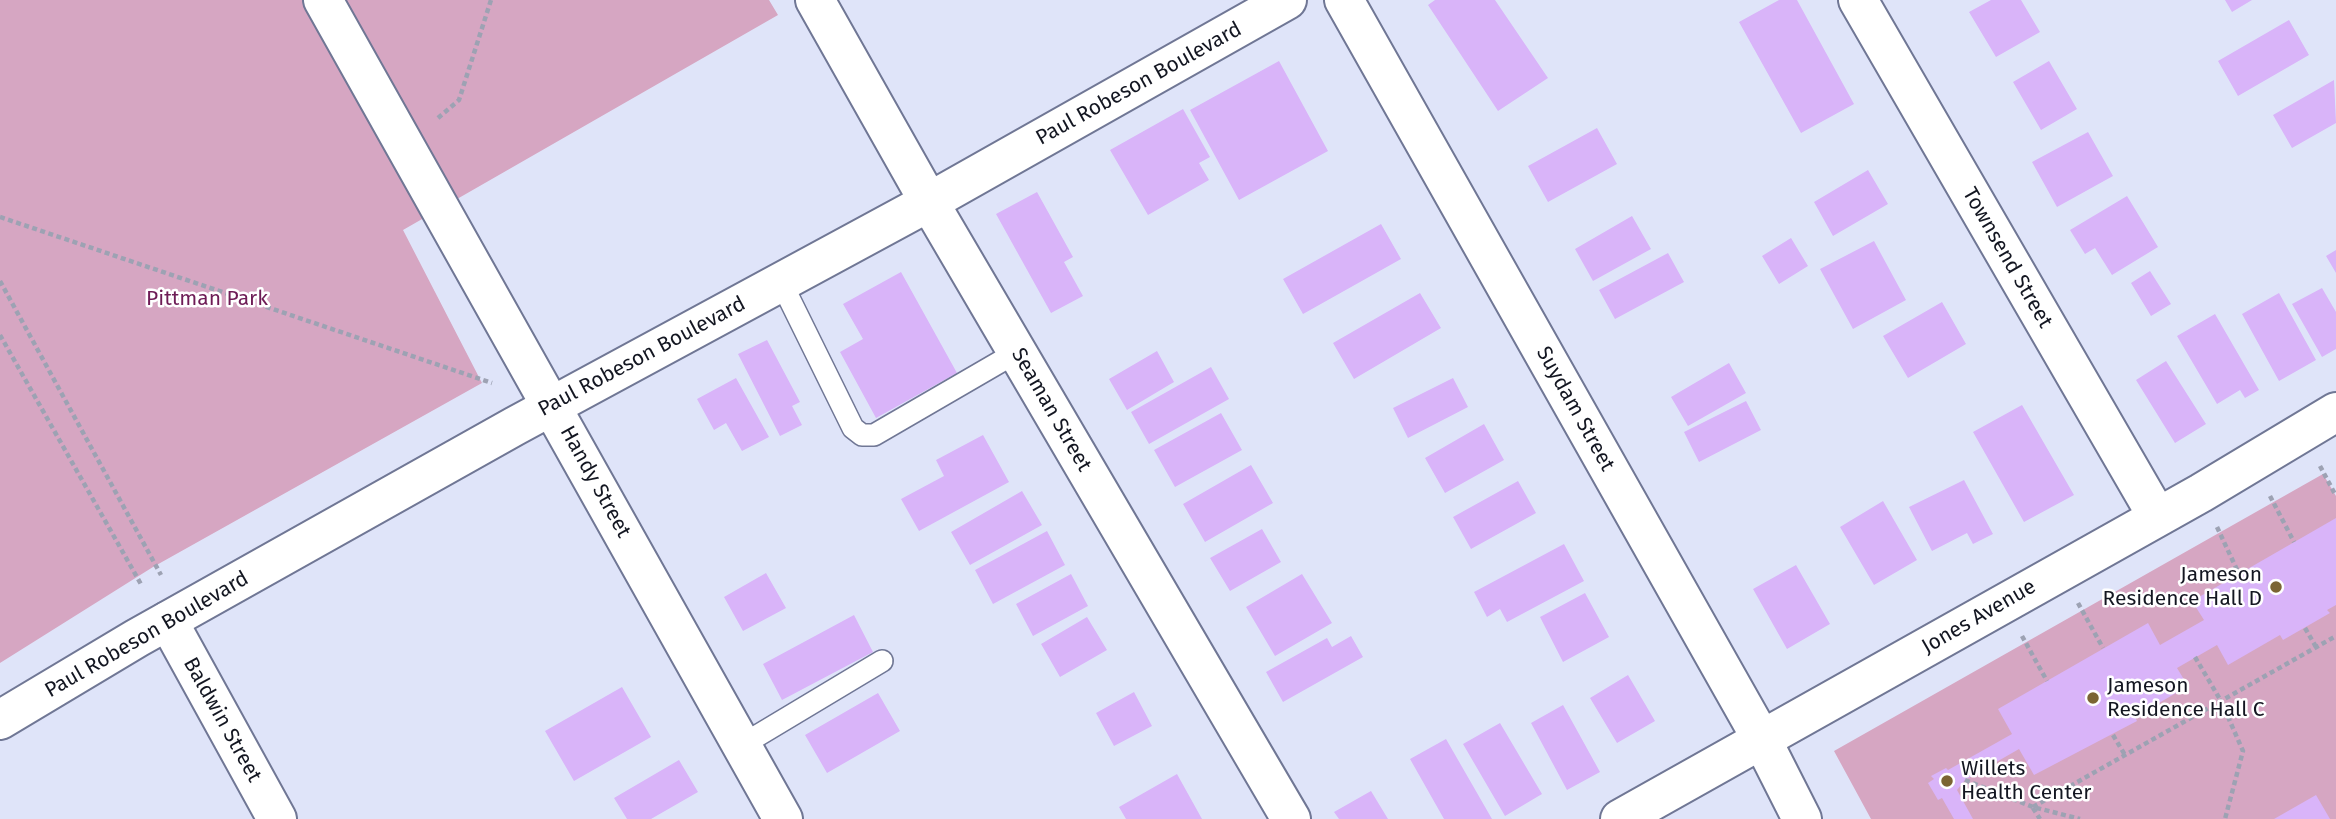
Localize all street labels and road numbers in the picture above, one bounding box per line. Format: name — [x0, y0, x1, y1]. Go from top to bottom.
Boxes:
street label: Paul Robeson Boulevard — [1032, 17, 1246, 151]
street label: Townsend Street — [1957, 183, 2057, 333]
street label: Paul Robeson Boulevard — [534, 292, 750, 422]
street label: Suydam Street — [1530, 342, 1620, 476]
street label: Seaman Street — [1005, 344, 1097, 476]
street label: Handy Street — [554, 422, 636, 542]
street label: Paul Robeson Boulevard — [41, 566, 253, 704]
street label: Jones Avenue — [1917, 574, 2041, 660]
street label: Baldwin Street — [177, 653, 267, 787]

